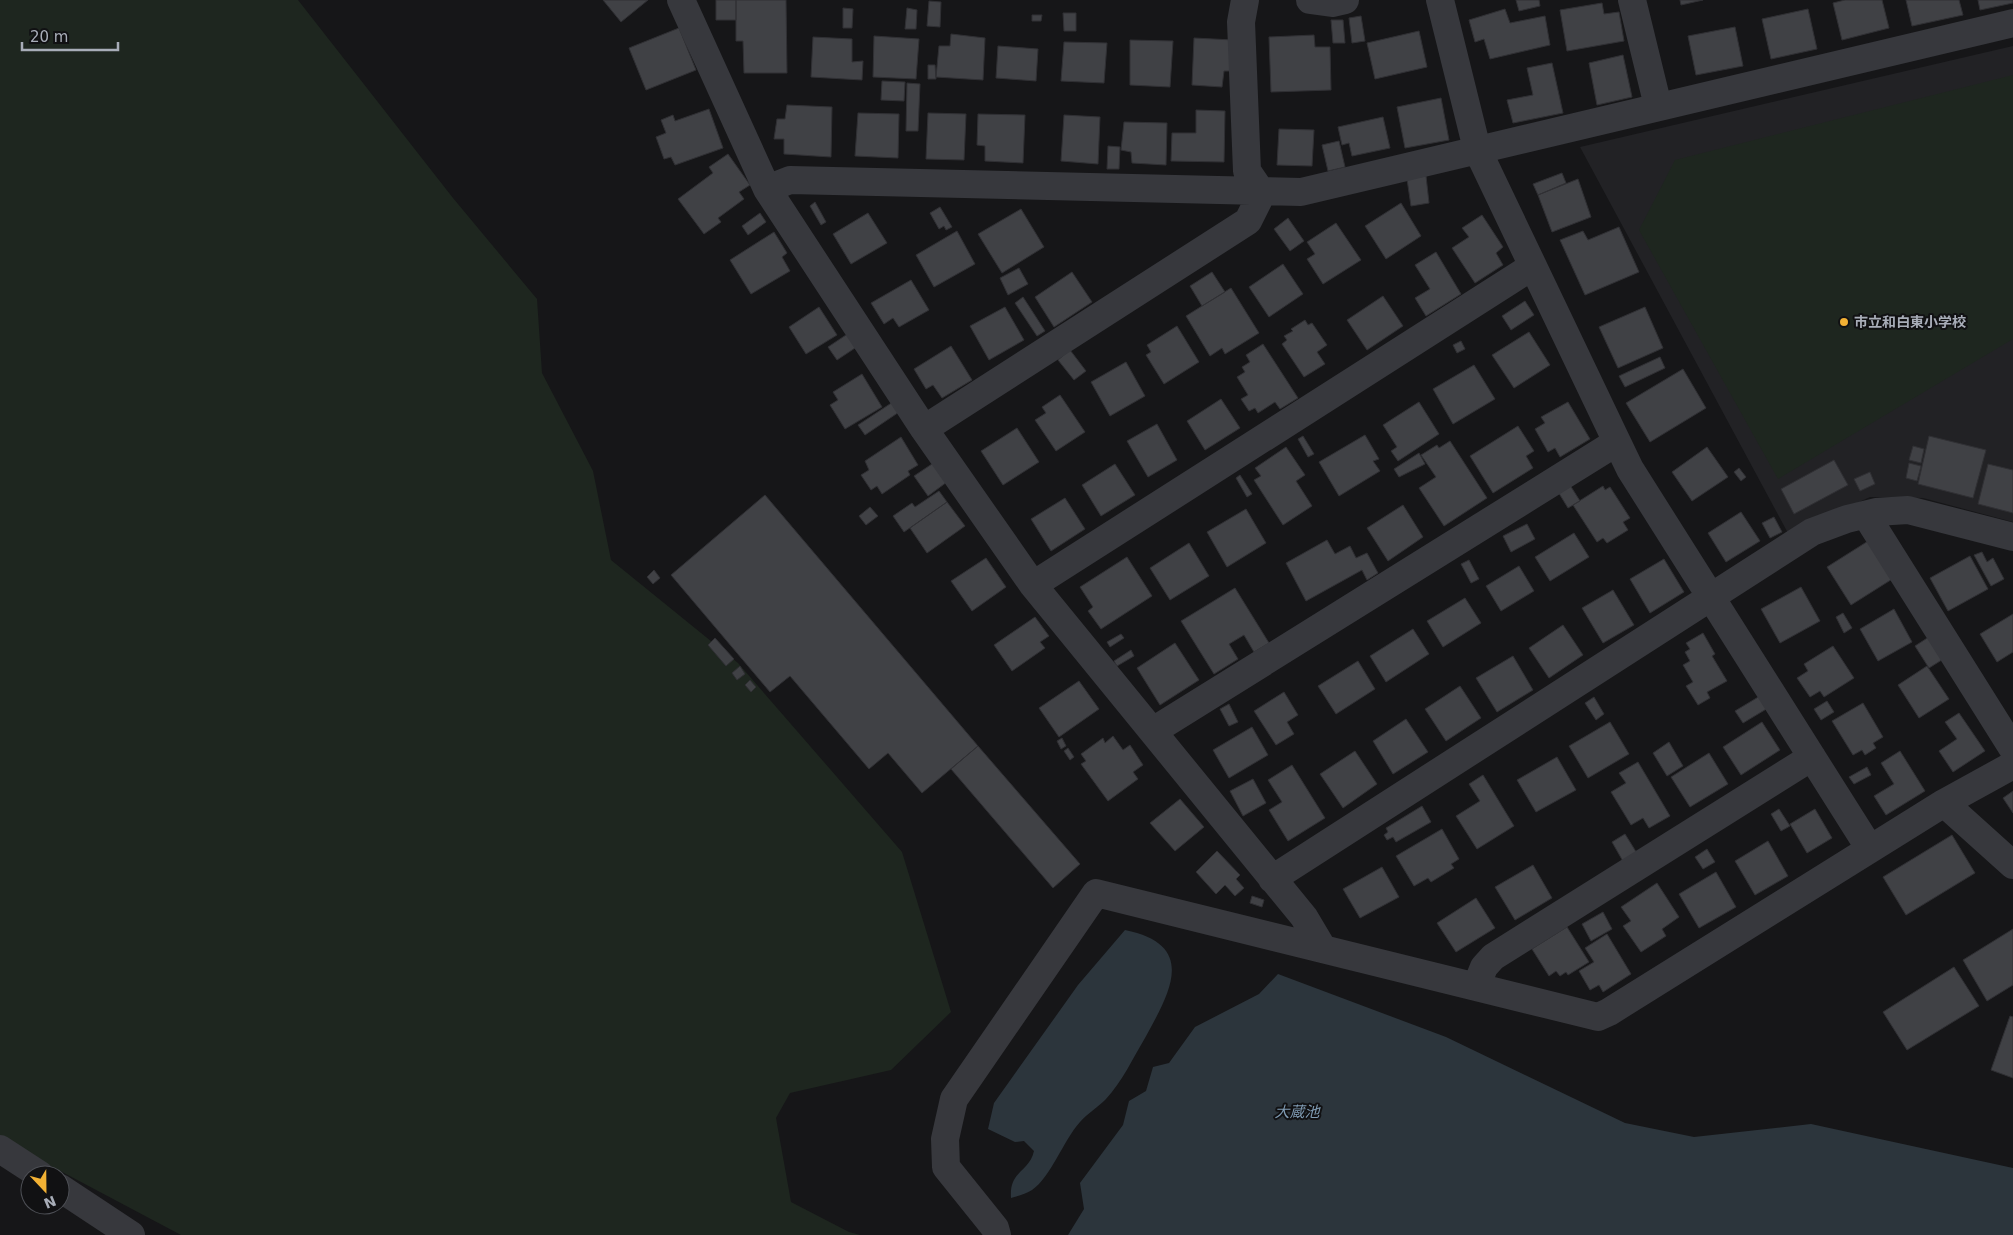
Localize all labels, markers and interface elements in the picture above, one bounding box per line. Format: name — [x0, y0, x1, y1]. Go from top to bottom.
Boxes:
scale bar — [22, 20, 119, 52]
text: 20 m — [30, 28, 68, 46]
place label: 市立和白東小学校 — [1854, 314, 1966, 330]
marker: 市立和白東小学校 — [1838, 316, 1850, 328]
water label: 大蔵池 — [1274, 1103, 1321, 1121]
north arrow — [20, 1165, 70, 1215]
text: N — [41, 1192, 58, 1212]

